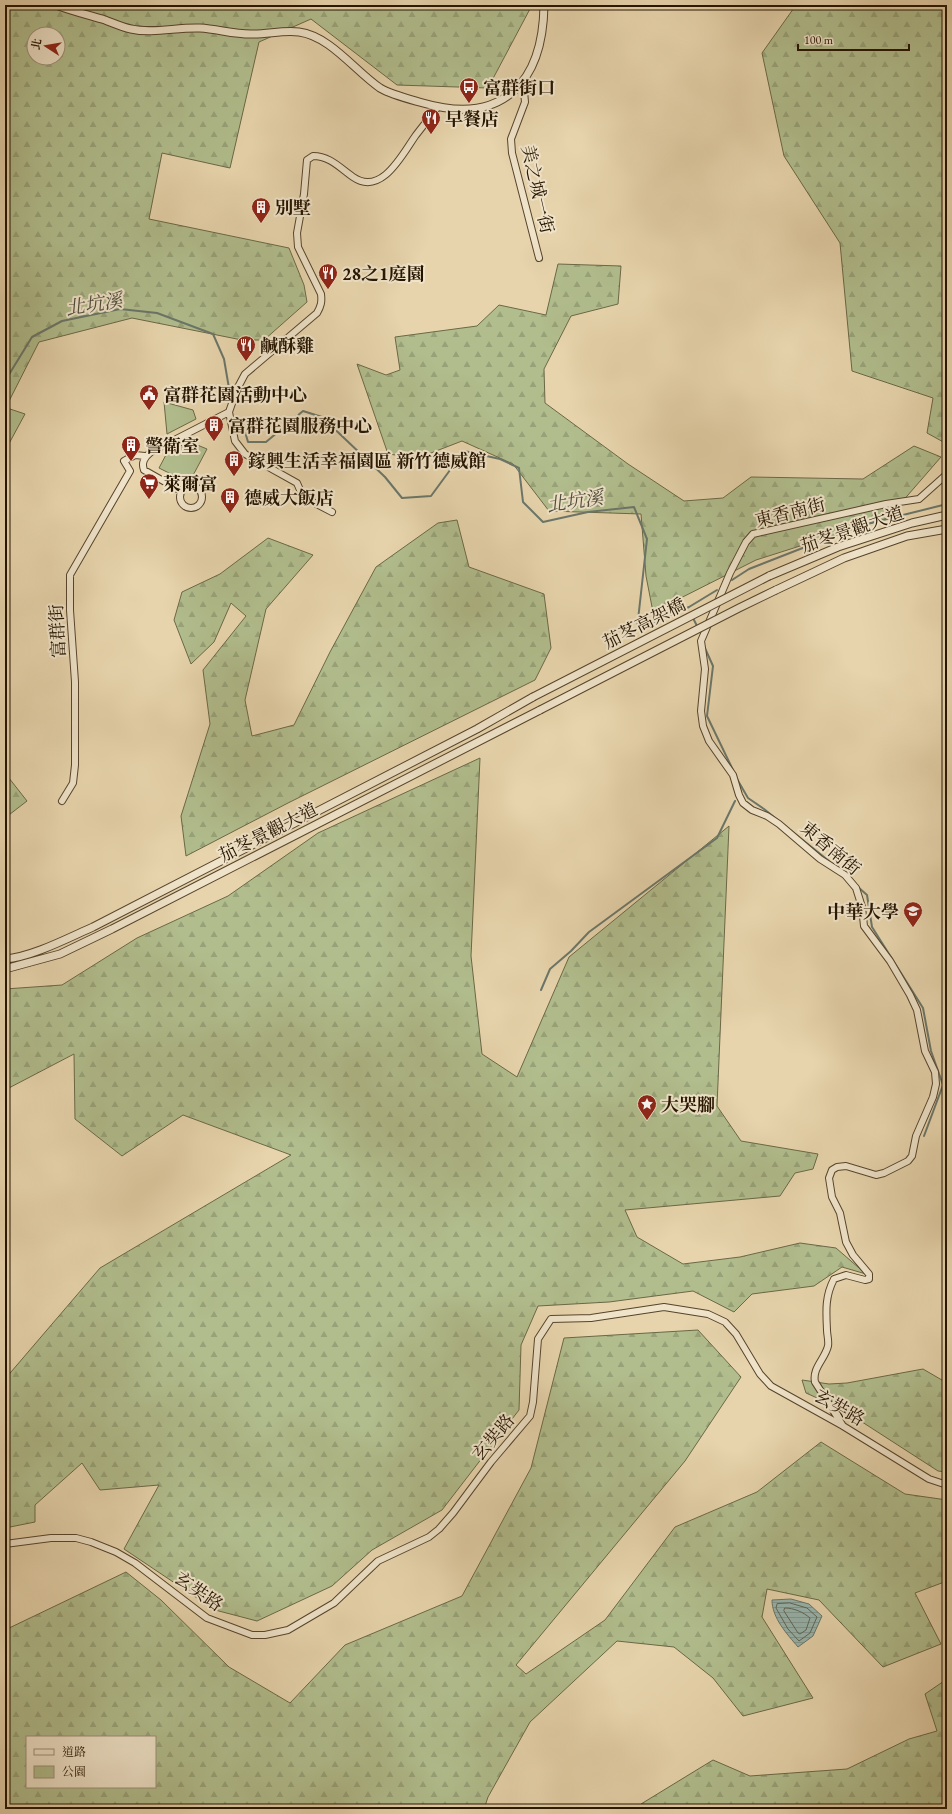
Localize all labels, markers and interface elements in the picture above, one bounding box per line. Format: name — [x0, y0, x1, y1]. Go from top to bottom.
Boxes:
north arrow — [26, 26, 66, 66]
scale bar — [798, 26, 909, 52]
text: 100 m — [804, 32, 834, 48]
text: 北 — [28, 37, 44, 51]
bus stop icon: 富群街口 — [458, 76, 480, 104]
place label: 富群街口 — [483, 76, 555, 99]
restaurant icon: 早餐店 — [420, 107, 442, 135]
place label: 早餐店 — [445, 107, 499, 130]
street label: 美之城一街 — [517, 143, 559, 235]
building icon: 別墅 — [250, 196, 272, 224]
place label: 別墅 — [275, 196, 311, 219]
restaurant icon: 28之1庭園 — [317, 262, 339, 290]
place label: 28之1庭園 — [342, 262, 425, 285]
water label: 北坑溪 — [64, 287, 126, 321]
restaurant icon: 鹹酥雞 — [235, 334, 257, 362]
place label: 鹹酥雞 — [260, 334, 314, 357]
public building icon: 富群花園活動中心 — [138, 383, 160, 411]
place label: 富群花園活動中心 — [163, 383, 307, 406]
building icon: 富群花園服務中心 — [203, 414, 225, 442]
place label: 富群花園服務中心 — [228, 414, 372, 437]
building icon: 警衛室 — [120, 434, 142, 462]
place label: 警衛室 — [145, 434, 199, 457]
building icon: 鎵興生活幸福園區 新竹德威館 — [223, 449, 245, 477]
place label: 鎵興生活幸福園區 新竹德威館 — [248, 449, 486, 472]
supermarket icon: 萊爾富 — [138, 472, 160, 500]
place label: 萊爾富 — [163, 472, 217, 495]
water label: 北坑溪 — [545, 484, 607, 517]
building icon: 德威大飯店 — [219, 486, 241, 514]
place label: 德威大飯店 — [244, 486, 334, 509]
street label: 東香南街 — [752, 492, 828, 532]
street label: 茄苳景觀大道 — [797, 501, 907, 557]
street label: 茄苳高架橋 — [599, 592, 689, 654]
street label: 富群街 — [44, 603, 70, 659]
street label: 茄苳景觀大道 — [215, 797, 321, 867]
street label: 東香南街 — [796, 816, 866, 880]
place label: 中華大學 — [827, 900, 899, 923]
school or university icon: 中華大學 — [902, 900, 924, 928]
place icon: 大哭腳 — [636, 1093, 658, 1121]
place label: 大哭腳 — [661, 1093, 715, 1116]
street label: 玄奘路 — [811, 1384, 869, 1430]
street label: 玄奘路 — [467, 1409, 519, 1465]
street label: 玄奘路 — [170, 1566, 228, 1616]
legend — [26, 1736, 156, 1788]
text: 道路 — [62, 1744, 86, 1760]
text: 公園 — [62, 1764, 86, 1780]

